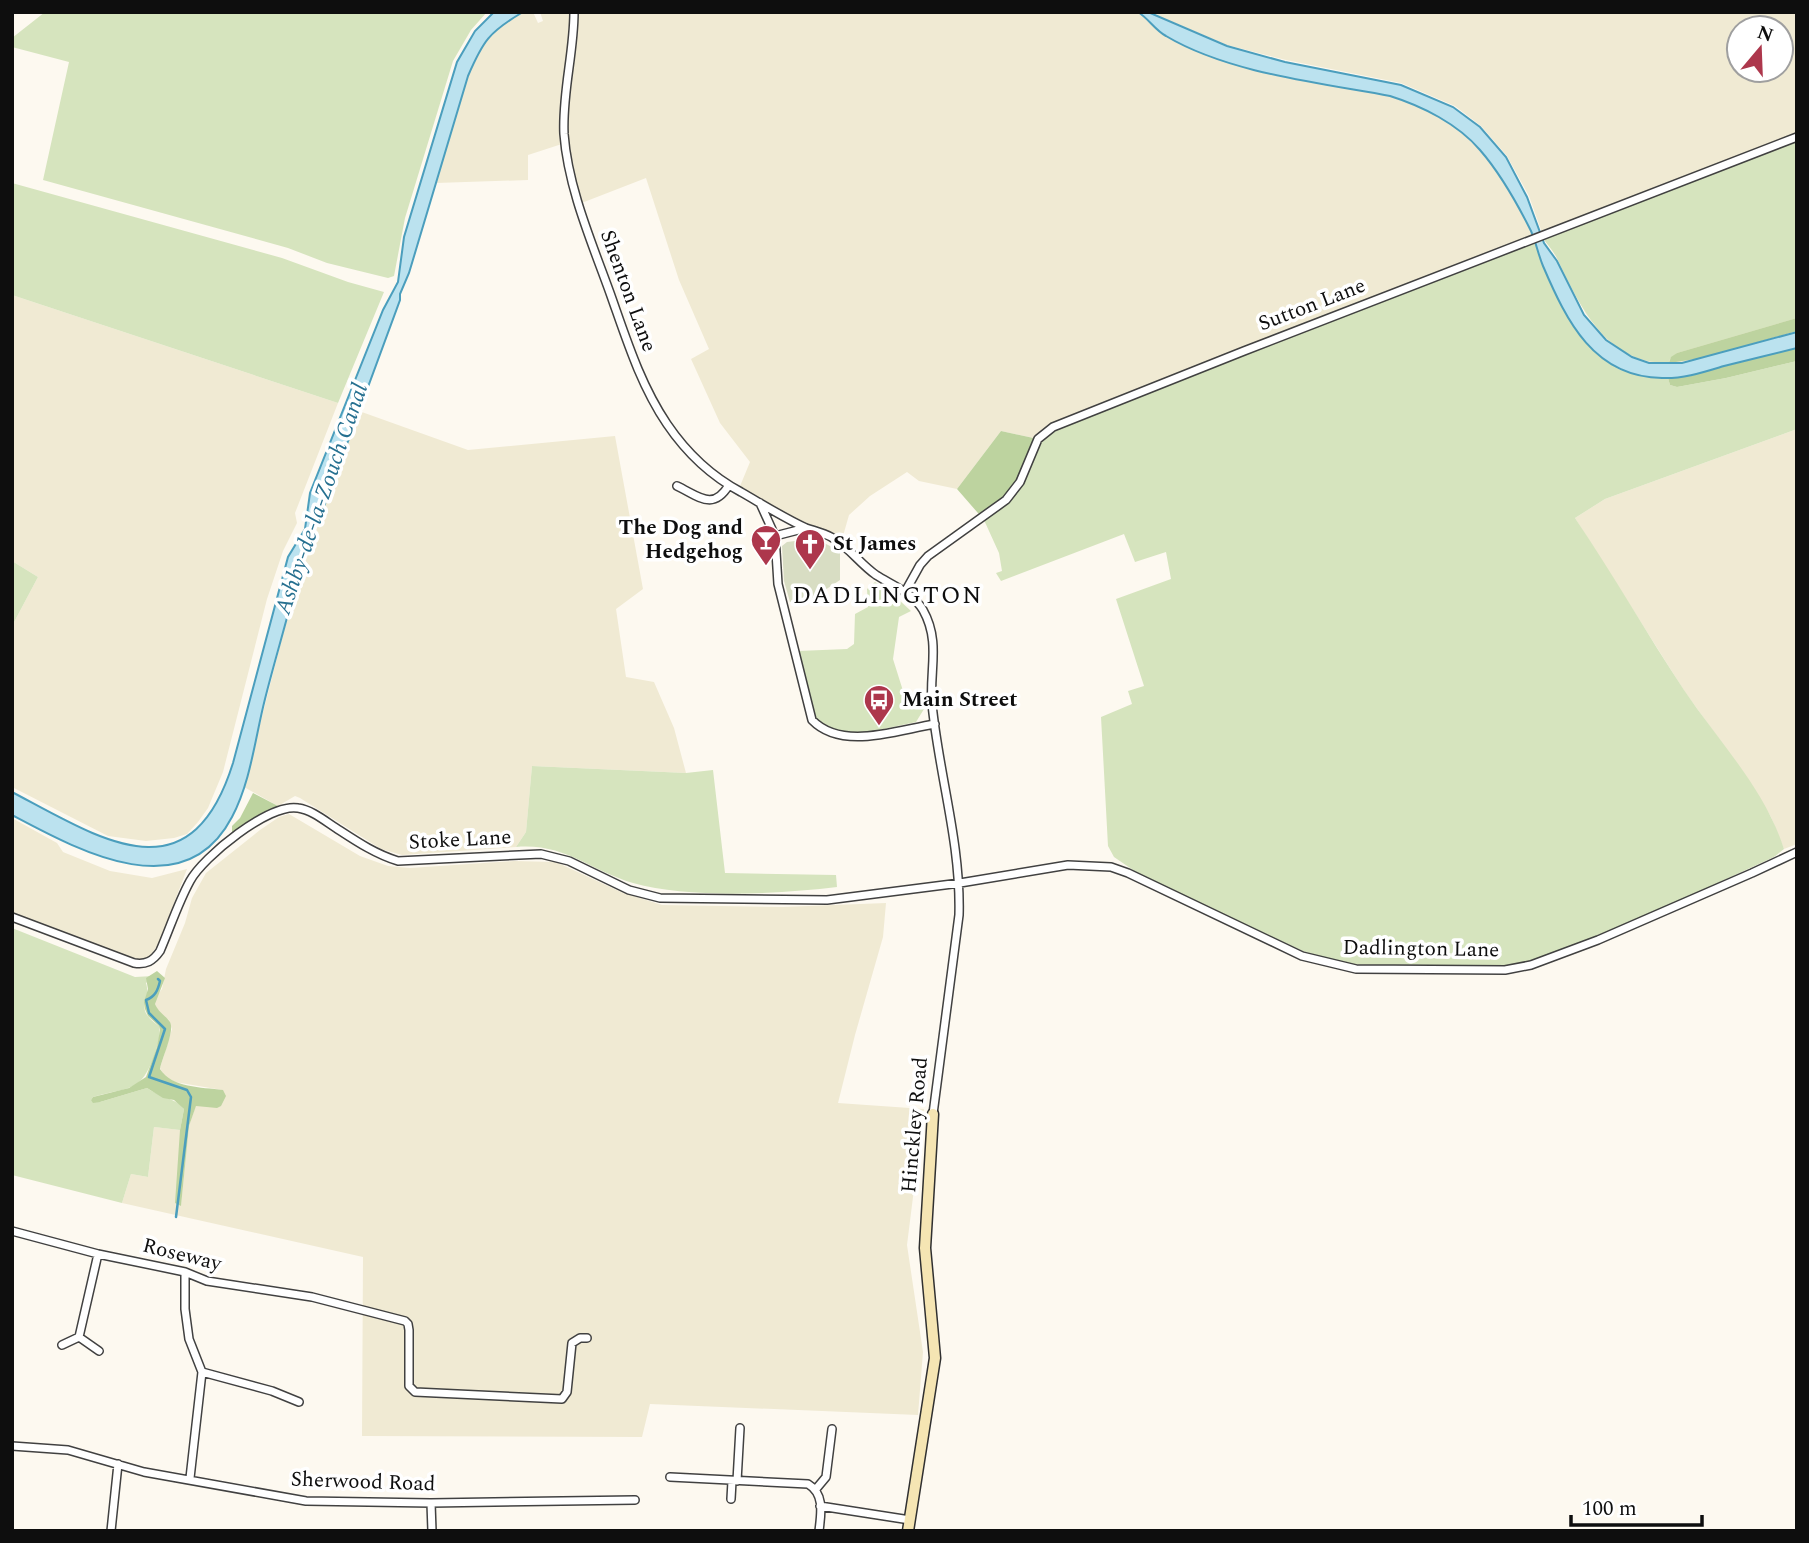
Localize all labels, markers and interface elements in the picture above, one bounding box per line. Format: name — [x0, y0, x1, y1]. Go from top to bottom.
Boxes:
north arrow — [1725, 14, 1795, 84]
text: N — [1753, 18, 1777, 51]
street label: Shenton Lane — [591, 225, 665, 357]
street label: Sutton Lane — [1254, 270, 1370, 340]
water label: Ashby-de-la-Zouch Canal — [266, 379, 378, 620]
place label: The Dog and Hedgehog — [619, 512, 743, 568]
bar icon: The Dog and Hedgehog — [749, 523, 783, 567]
church icon: St James — [793, 527, 827, 571]
place label: St James — [833, 528, 916, 560]
district label: DADLINGTON — [792, 578, 984, 614]
bus stop icon: Main Street — [862, 683, 896, 727]
place label: Main Street — [902, 684, 1017, 716]
street label: Stoke Lane — [408, 821, 512, 859]
street label: Dadlington Lane — [1342, 932, 1500, 966]
street label: Hinckley Road — [893, 1056, 937, 1194]
street label: Roseway — [139, 1230, 226, 1280]
street label: Sherwood Road — [290, 1463, 436, 1501]
scale bar — [1571, 1484, 1702, 1528]
text: 100 m — [1582, 1493, 1637, 1525]

